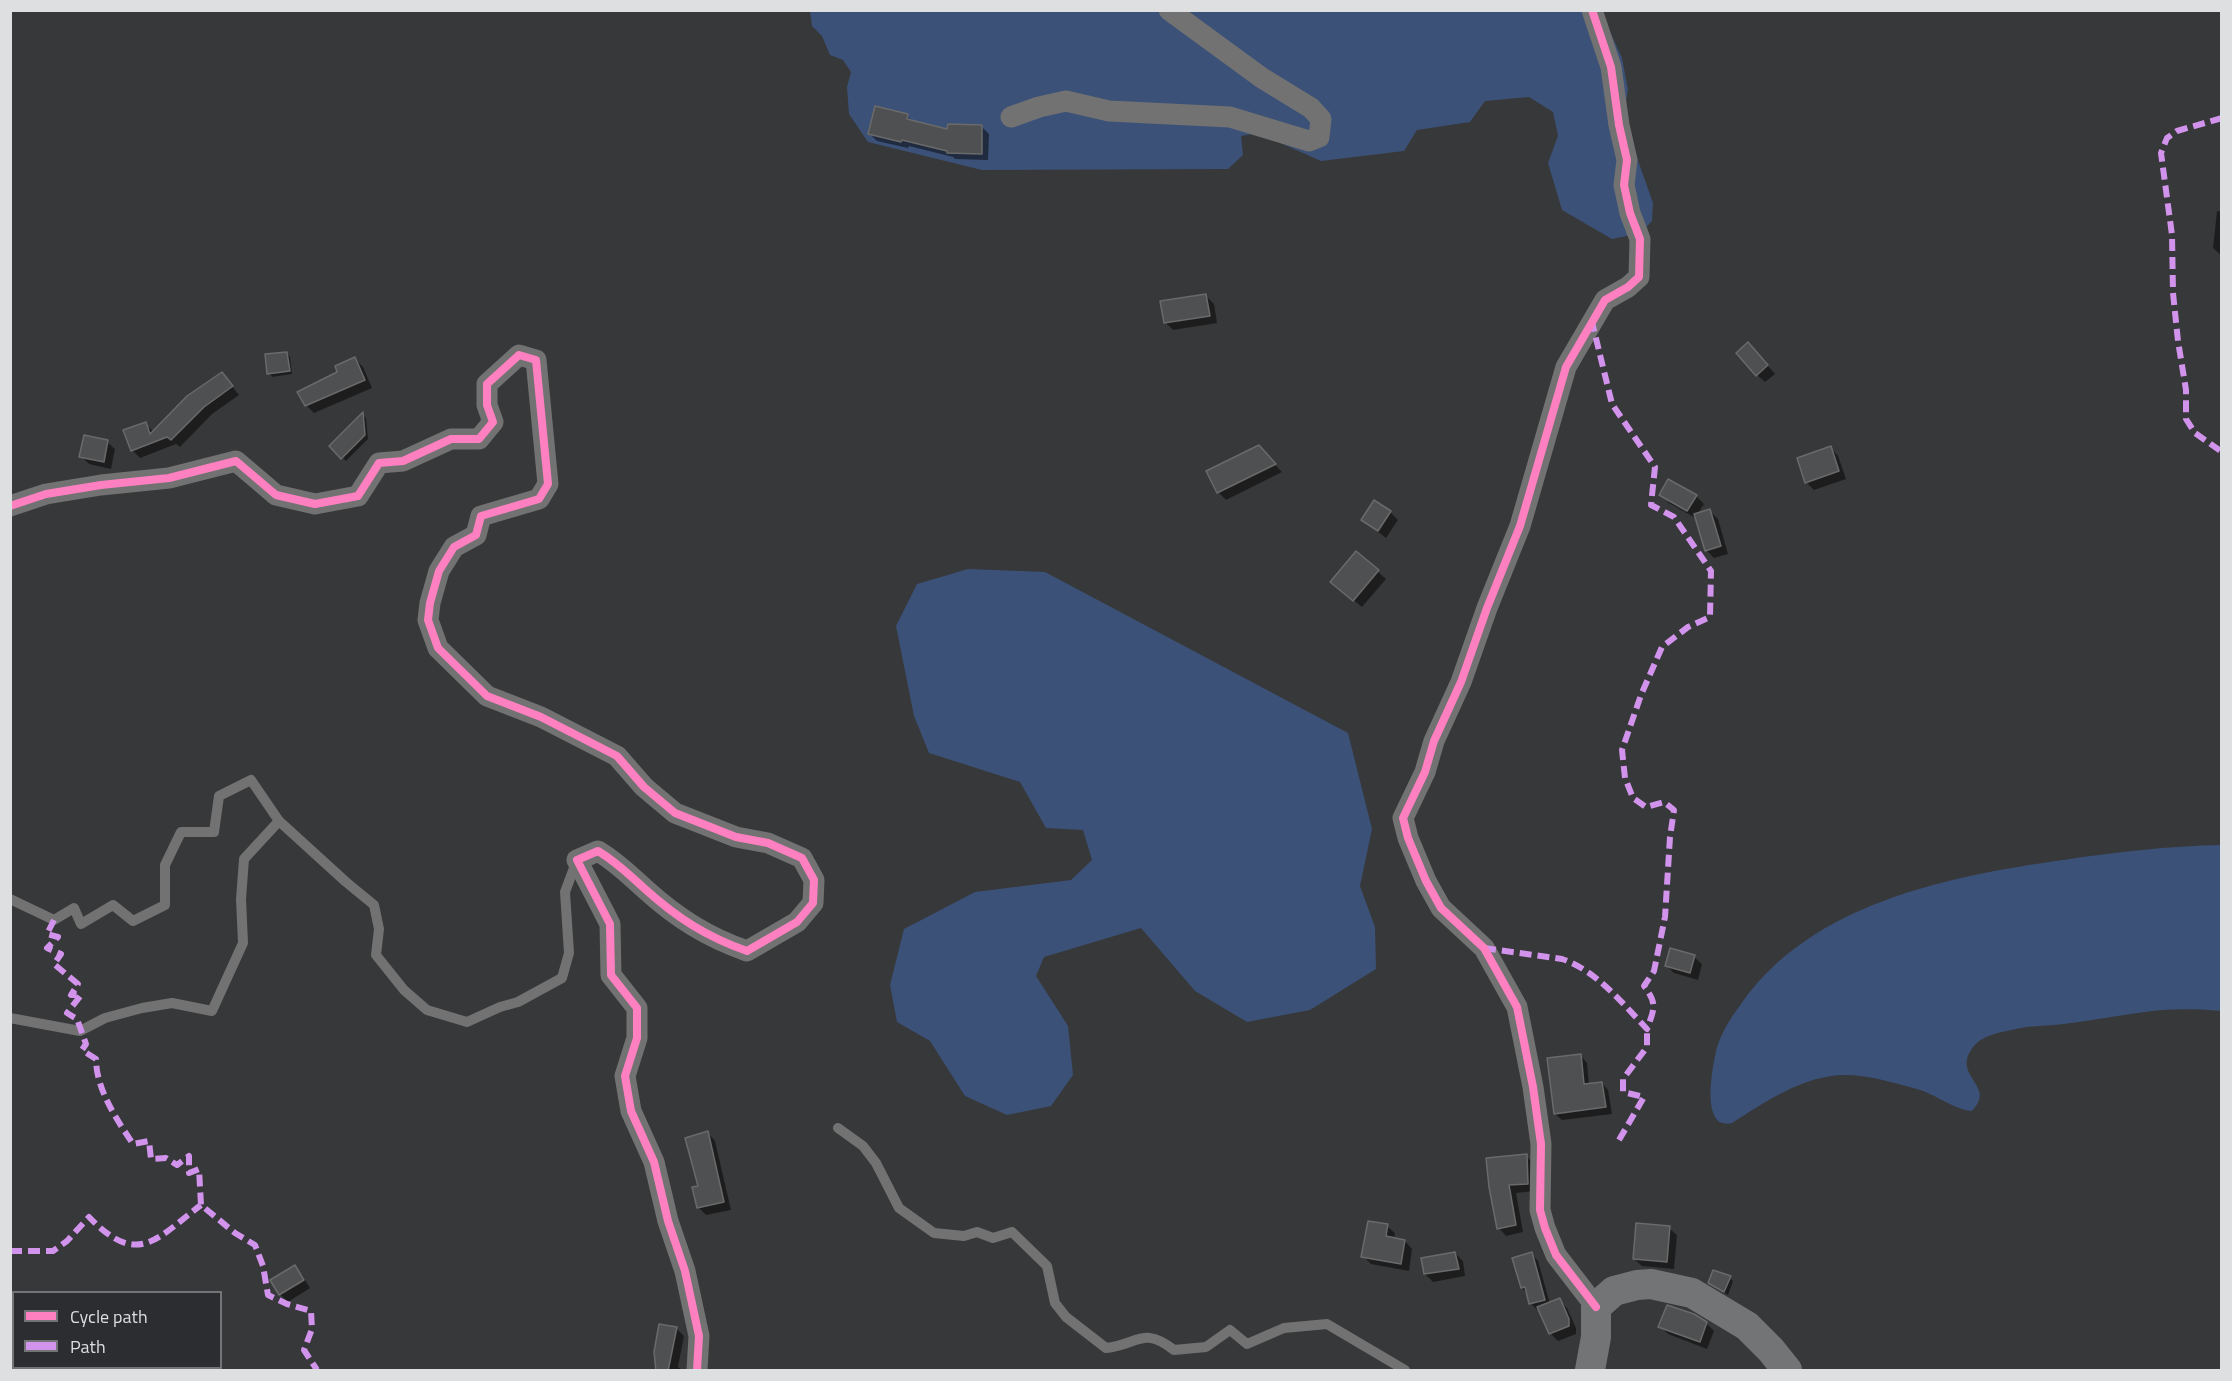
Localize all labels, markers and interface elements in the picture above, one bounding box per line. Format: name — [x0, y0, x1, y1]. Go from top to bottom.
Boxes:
legend — [12, 1291, 222, 1369]
text: Cycle path — [70, 1303, 148, 1330]
text: Path — [70, 1333, 106, 1360]

